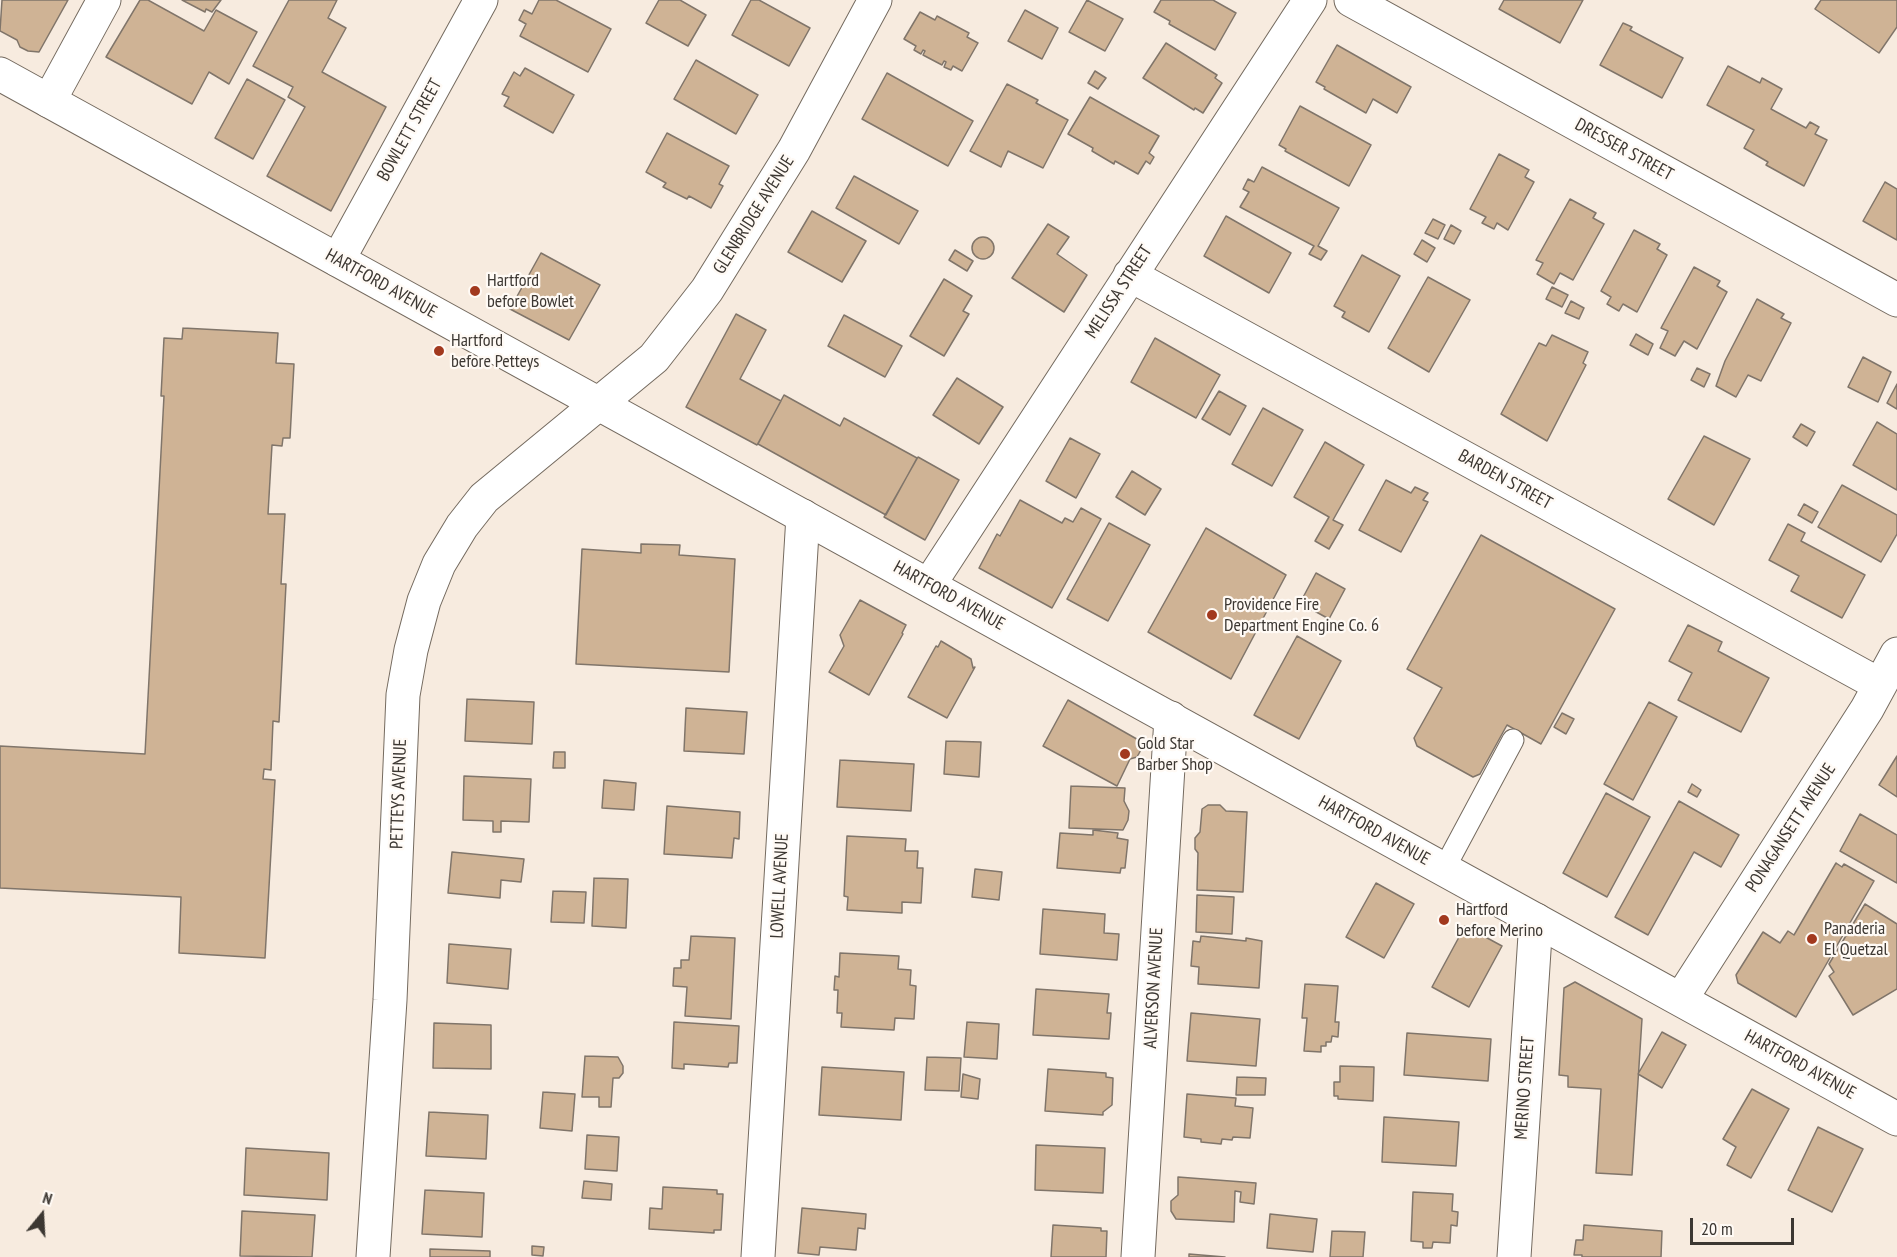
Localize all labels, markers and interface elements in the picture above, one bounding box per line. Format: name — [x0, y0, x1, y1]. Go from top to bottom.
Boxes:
street label: BOWLETT STREET — [373, 75, 447, 185]
street label: DRESSER STREET — [1571, 114, 1677, 186]
street label: GLENBRIDGE AVENUE — [709, 152, 799, 278]
street label: MELISSA STREET — [1081, 241, 1157, 343]
street label: HARTFORD AVENUE — [322, 245, 440, 323]
place label: Hartford before Bowlet — [487, 270, 574, 312]
marker: Hartford before Bowlet — [468, 284, 482, 298]
place label: Hartford before Petteys — [451, 330, 539, 372]
marker: Hartford before Petteys — [432, 344, 446, 358]
street label: BARDEN STREET — [1454, 445, 1556, 515]
street label: HARTFORD AVENUE — [890, 557, 1008, 635]
place label: Providence Fire Department Engine Co. 6 — [1224, 594, 1379, 636]
marker: Providence Fire Department Engine Co. 6 — [1205, 608, 1219, 622]
place label: Gold Star Barber Shop — [1137, 733, 1213, 776]
street label: PETTEYS AVENUE — [386, 738, 412, 850]
marker: Gold Star Barber Shop — [1118, 747, 1132, 761]
street label: PONAGANSETT AVENUE — [1741, 760, 1841, 896]
street label: HARTFORD AVENUE — [1315, 792, 1433, 870]
street label: LOWELL AVENUE — [766, 833, 794, 939]
place label: Hartford before Merino — [1456, 899, 1543, 942]
marker: Hartford before Merino — [1437, 913, 1451, 927]
place label: Panaderia El Quetzal — [1824, 918, 1888, 960]
street label: ALVERSON AVENUE — [1140, 927, 1168, 1049]
marker: Panaderia El Quetzal — [1805, 932, 1819, 946]
street label: HARTFORD AVENUE — [1741, 1026, 1859, 1104]
street label: MERINO STREET — [1511, 1036, 1539, 1140]
north arrow — [12, 1185, 72, 1245]
text: N — [40, 1187, 55, 1209]
scale bar — [1693, 1206, 1796, 1244]
text: 20 m — [1701, 1217, 1733, 1240]

